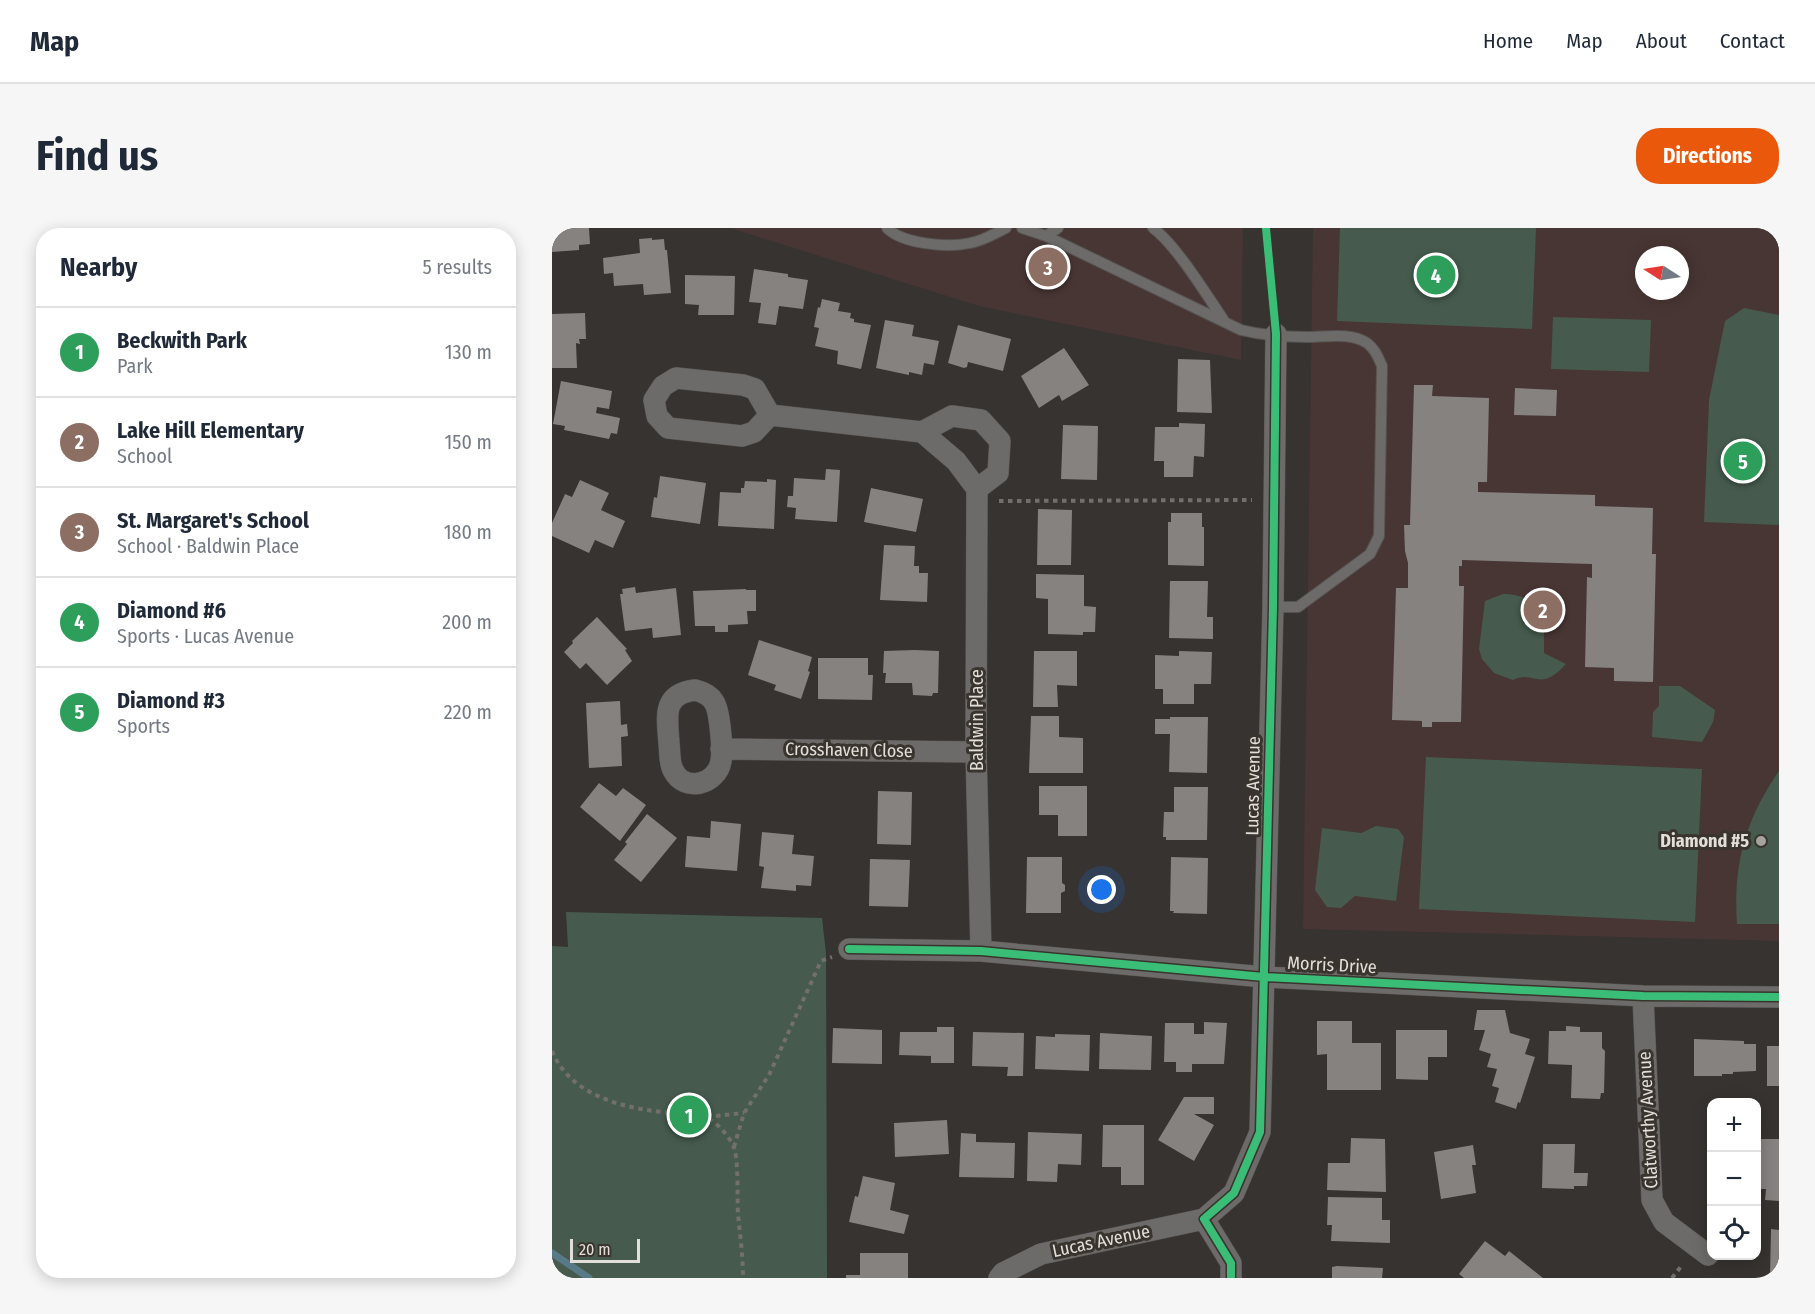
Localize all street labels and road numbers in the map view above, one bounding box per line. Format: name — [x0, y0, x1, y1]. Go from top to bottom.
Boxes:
street label: Baldwin Place — [966, 669, 988, 771]
street label: Lucas Avenue — [1241, 736, 1265, 836]
street label: Crosshaven Close — [785, 738, 913, 762]
street label: Morris Drive — [1287, 952, 1377, 978]
street label: Clatworthy Avenue — [1633, 1051, 1663, 1189]
street label: Lucas Avenue — [1050, 1220, 1152, 1262]

